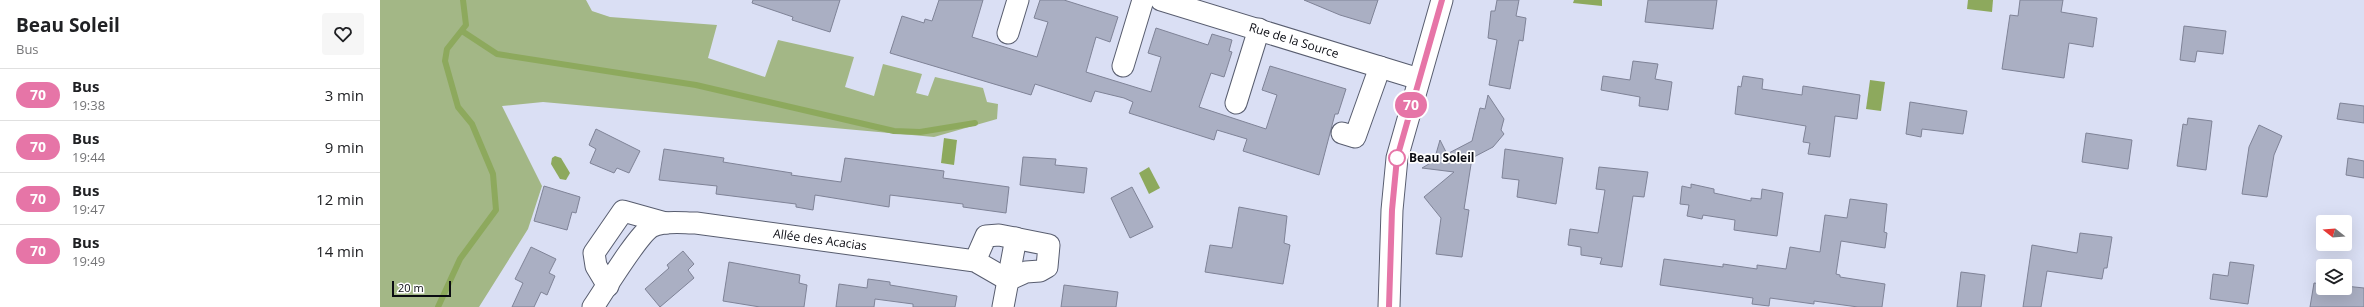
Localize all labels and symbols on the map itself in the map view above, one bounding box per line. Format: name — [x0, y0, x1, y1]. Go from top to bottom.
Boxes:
street label: Rue de la Source — [1247, 18, 1341, 62]
line badge: 70 — [1393, 92, 1429, 118]
marker: Beau Soleil — [1388, 149, 1406, 167]
place label: Beau Soleil — [1409, 149, 1475, 166]
north arrow — [2316, 215, 2352, 251]
street label: Allée des Acacias — [772, 225, 868, 254]
scale bar — [392, 279, 451, 298]

